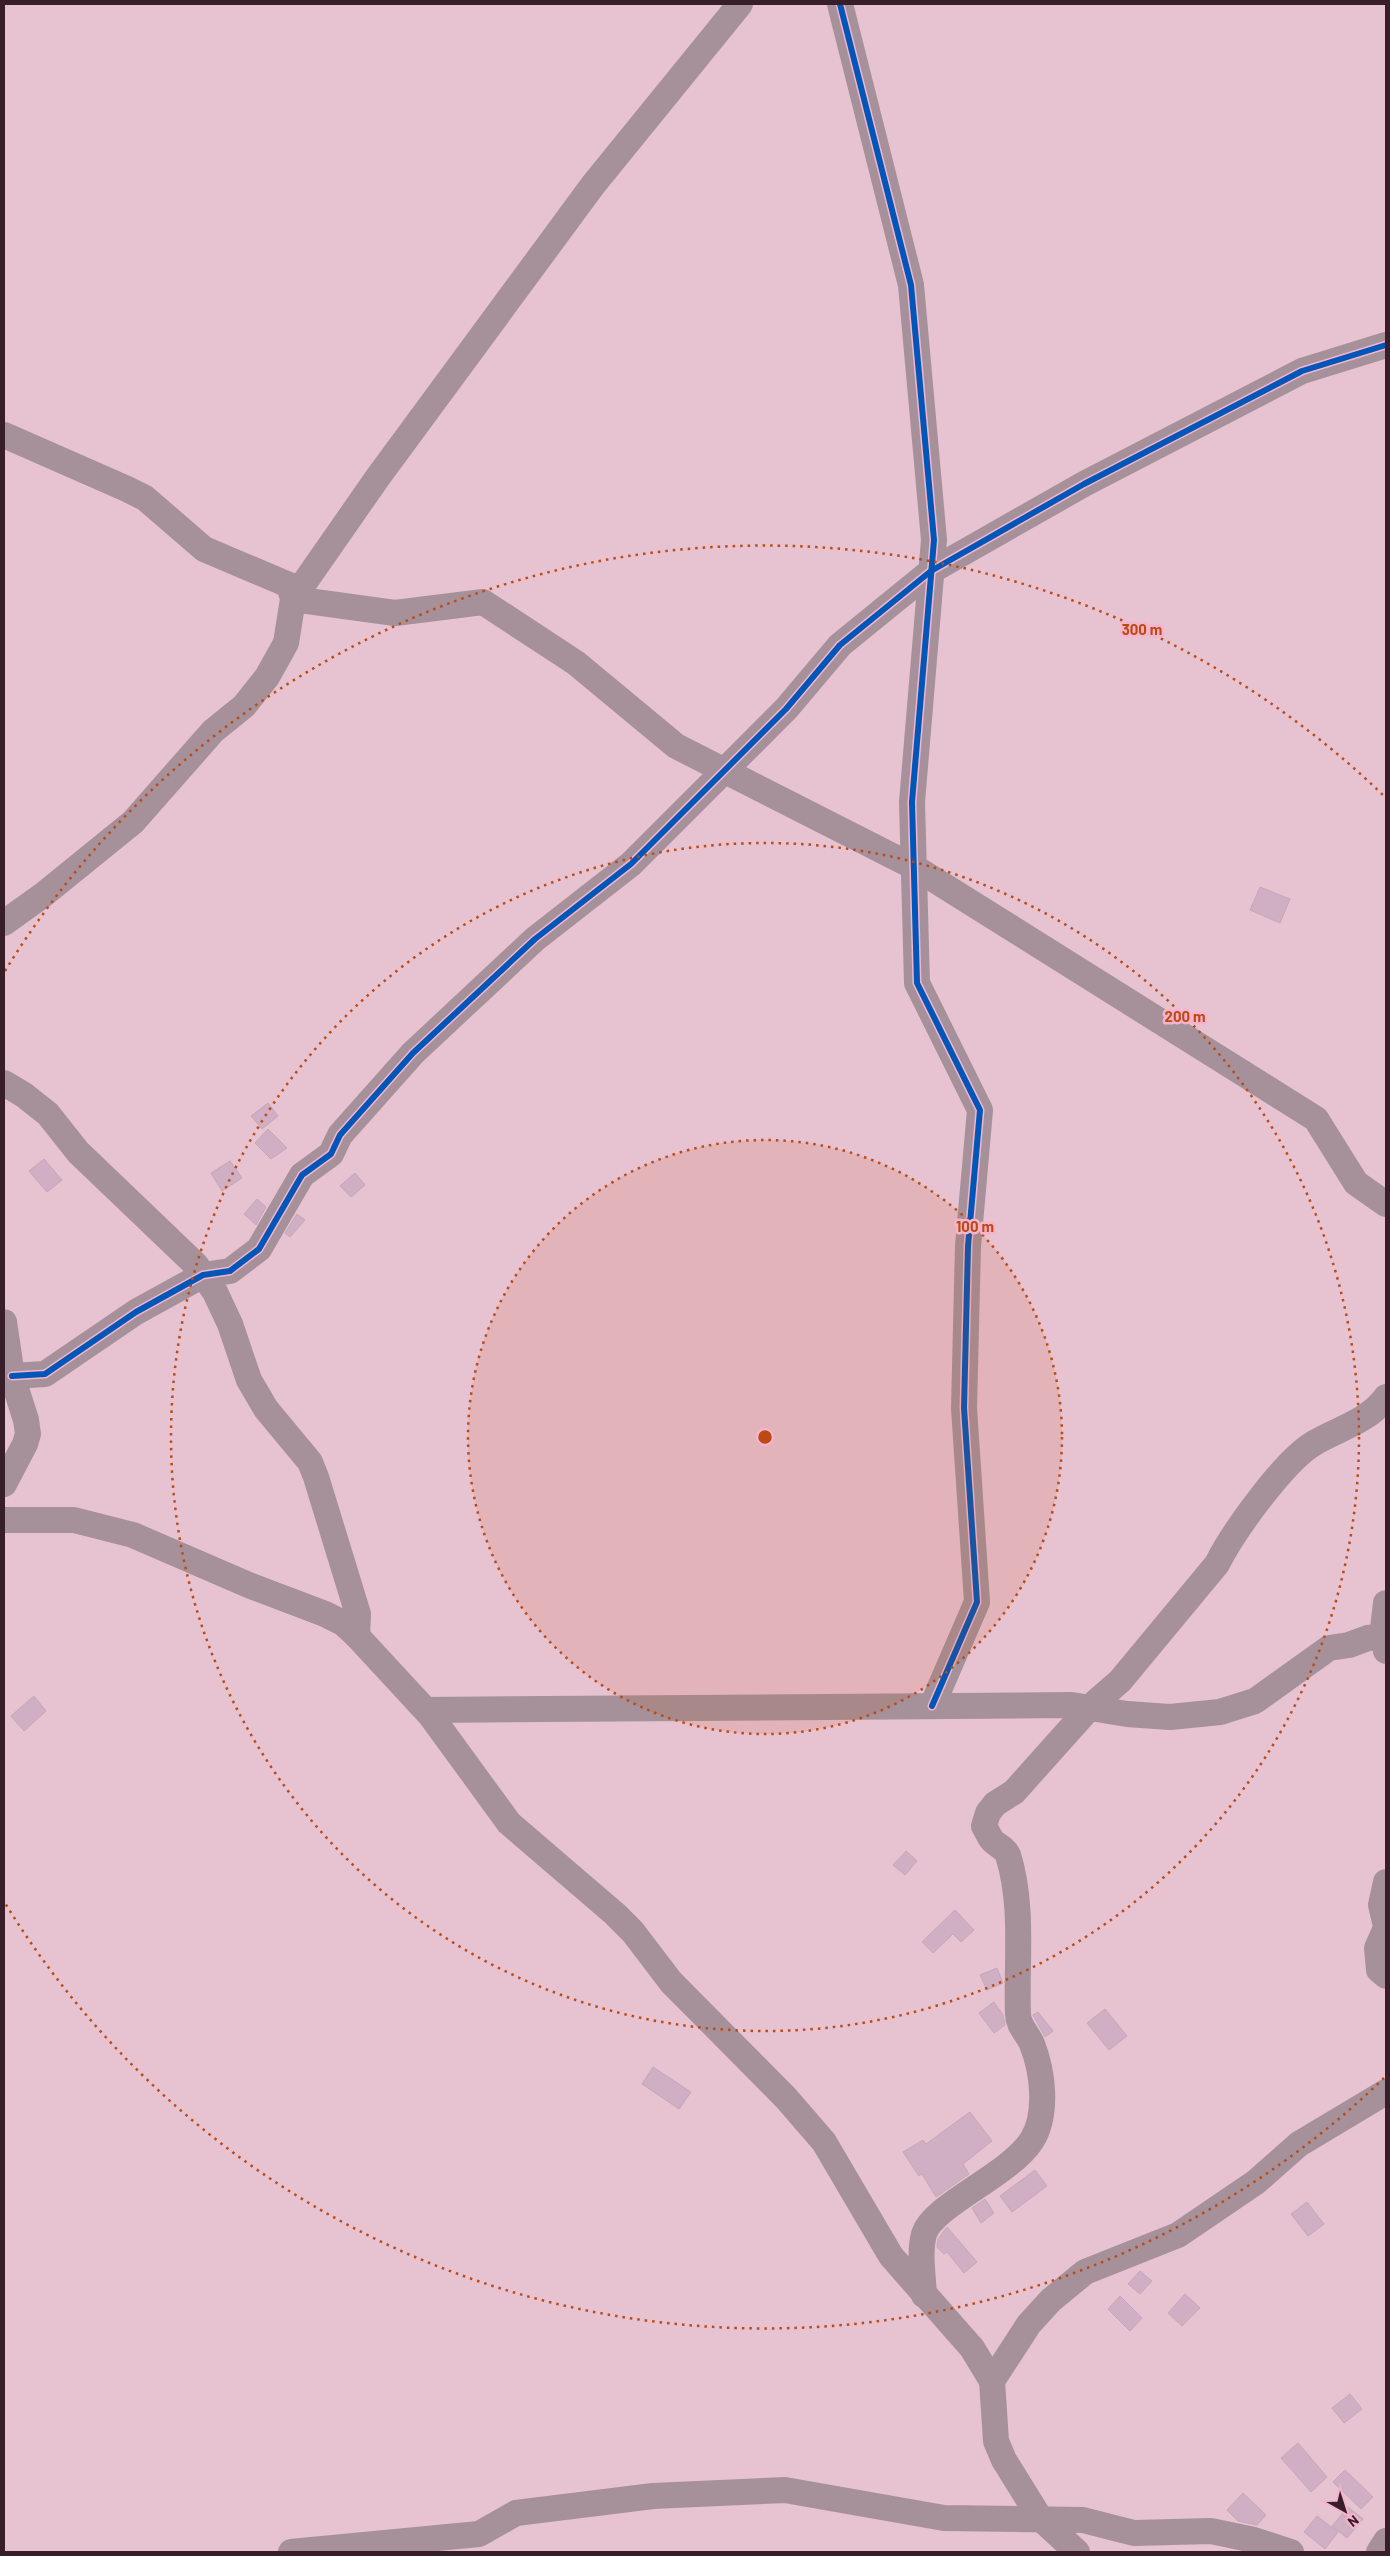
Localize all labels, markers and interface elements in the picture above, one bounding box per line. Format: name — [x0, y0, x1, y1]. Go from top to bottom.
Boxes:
text: 300 m — [1122, 620, 1162, 638]
text: 200 m — [1164, 1007, 1206, 1025]
text: 100 m — [956, 1217, 994, 1235]
centre of rings — [756, 1428, 774, 1446]
north arrow — [1320, 2486, 1370, 2536]
text: N — [1345, 2512, 1362, 2531]

